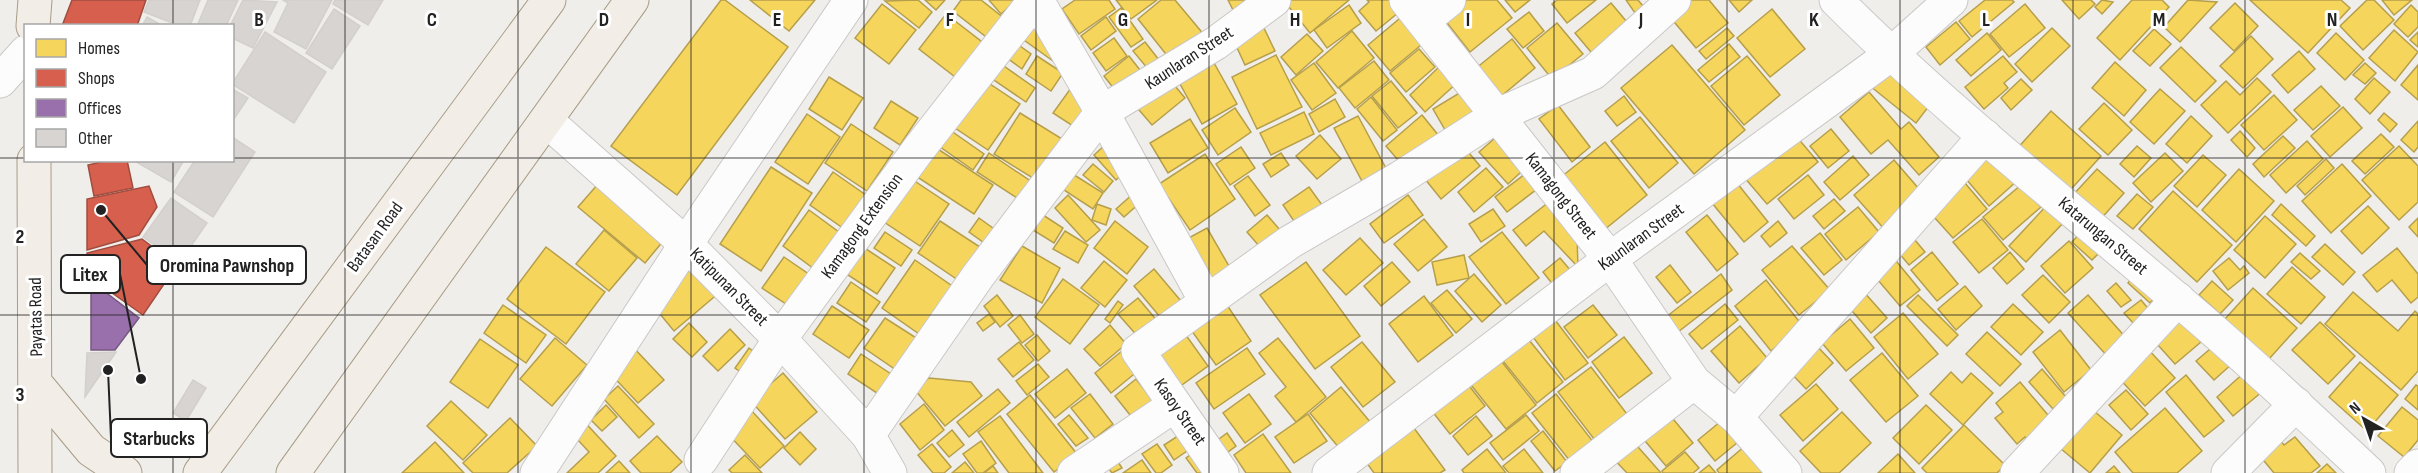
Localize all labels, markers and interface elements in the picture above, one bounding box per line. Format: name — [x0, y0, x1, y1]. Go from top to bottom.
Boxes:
text: B — [254, 8, 264, 32]
text: C — [427, 8, 437, 32]
text: D — [599, 8, 609, 32]
text: E — [773, 8, 781, 32]
text: F — [946, 8, 954, 32]
text: G — [1118, 8, 1128, 32]
text: H — [1290, 8, 1300, 32]
text: I — [1466, 8, 1470, 32]
text: J — [1638, 8, 1643, 32]
text: K — [1809, 8, 1819, 32]
text: L — [1982, 8, 1990, 32]
text: M — [2153, 8, 2165, 32]
text: N — [2327, 8, 2337, 32]
street label: Kaunlaran Street — [1141, 21, 1237, 94]
legend — [24, 24, 234, 162]
text: Homes — [78, 38, 120, 59]
text: Shops — [78, 68, 115, 89]
text: Offices — [78, 98, 121, 119]
text: Other — [78, 128, 112, 149]
street label: Kamagong Street — [1521, 149, 1602, 244]
street label: Kamagong Extension — [817, 169, 907, 283]
street label: Katarungan Street — [2054, 193, 2152, 280]
street label: Batasan Road — [343, 198, 407, 276]
street label: Kaunlaran Street — [1594, 199, 1688, 275]
text: 2 — [16, 225, 24, 249]
street label: Katipunan Street — [686, 244, 773, 331]
callout: Oromina Pawnshop — [147, 246, 306, 284]
text: Oromina Pawnshop — [160, 254, 294, 278]
callout: Litex — [61, 255, 120, 293]
text: Litex — [72, 263, 108, 287]
street label: Payatas Road — [25, 277, 47, 357]
street label: Kasoy Street — [1149, 375, 1211, 450]
text: 3 — [16, 383, 25, 407]
north arrow — [2334, 389, 2394, 449]
text: N — [2346, 399, 2365, 419]
callout: Starbucks — [111, 419, 207, 457]
text: Starbucks — [123, 427, 195, 451]

